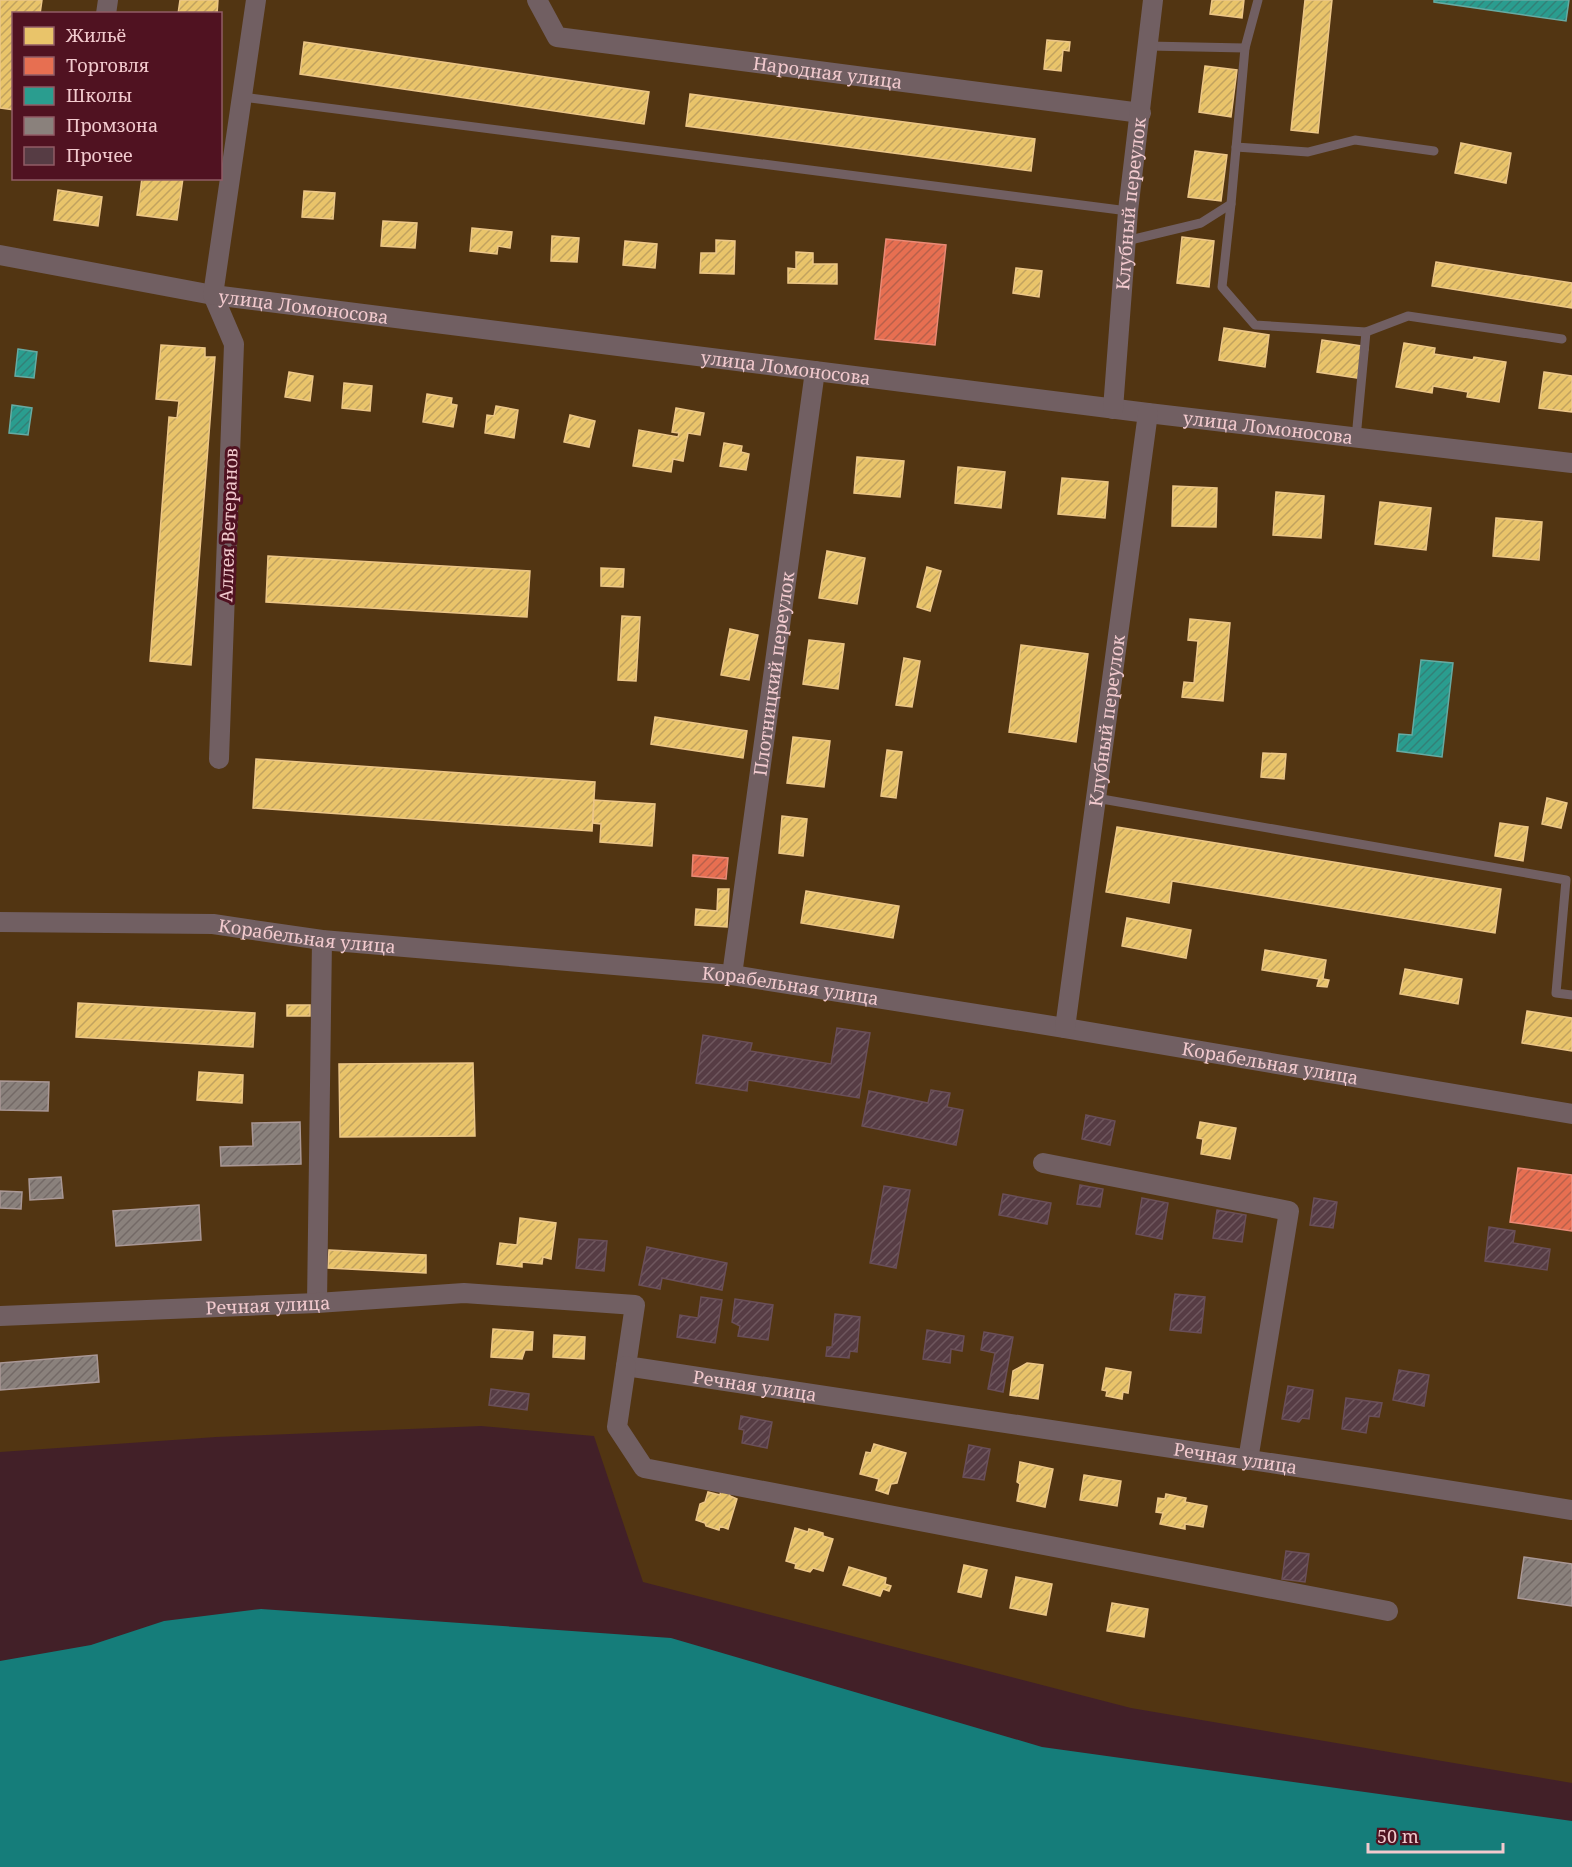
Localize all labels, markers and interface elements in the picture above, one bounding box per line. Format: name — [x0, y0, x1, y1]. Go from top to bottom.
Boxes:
legend — [12, 12, 222, 180]
text: Жильё — [65, 23, 126, 47]
street label: Народная улица — [751, 51, 904, 94]
text: Торговля — [66, 53, 149, 77]
text: Школы — [66, 83, 132, 107]
text: Промзона — [66, 113, 158, 137]
street label: Клубный переулок — [1110, 116, 1151, 291]
text: Прочее — [66, 143, 133, 167]
street label: улица Ломоносова — [217, 284, 390, 329]
street label: улица Ломоносова — [699, 345, 872, 390]
street label: улица Ломоносова — [1182, 405, 1354, 449]
street label: Аллея Ветеранов — [213, 448, 243, 602]
street label: Плотницкий переулок — [747, 570, 799, 777]
street label: Клубный переулок — [1083, 633, 1130, 808]
street label: Корабельная улица — [217, 913, 397, 958]
street label: Корабельная улица — [701, 960, 881, 1010]
street label: Корабельная улица — [1180, 1036, 1360, 1090]
street label: Речная улица — [205, 1290, 331, 1320]
street label: Речная улица — [691, 1364, 818, 1407]
street label: Речная улица — [1172, 1437, 1299, 1479]
scale bar — [1368, 1816, 1503, 1854]
text: 50 m — [1377, 1824, 1419, 1848]

